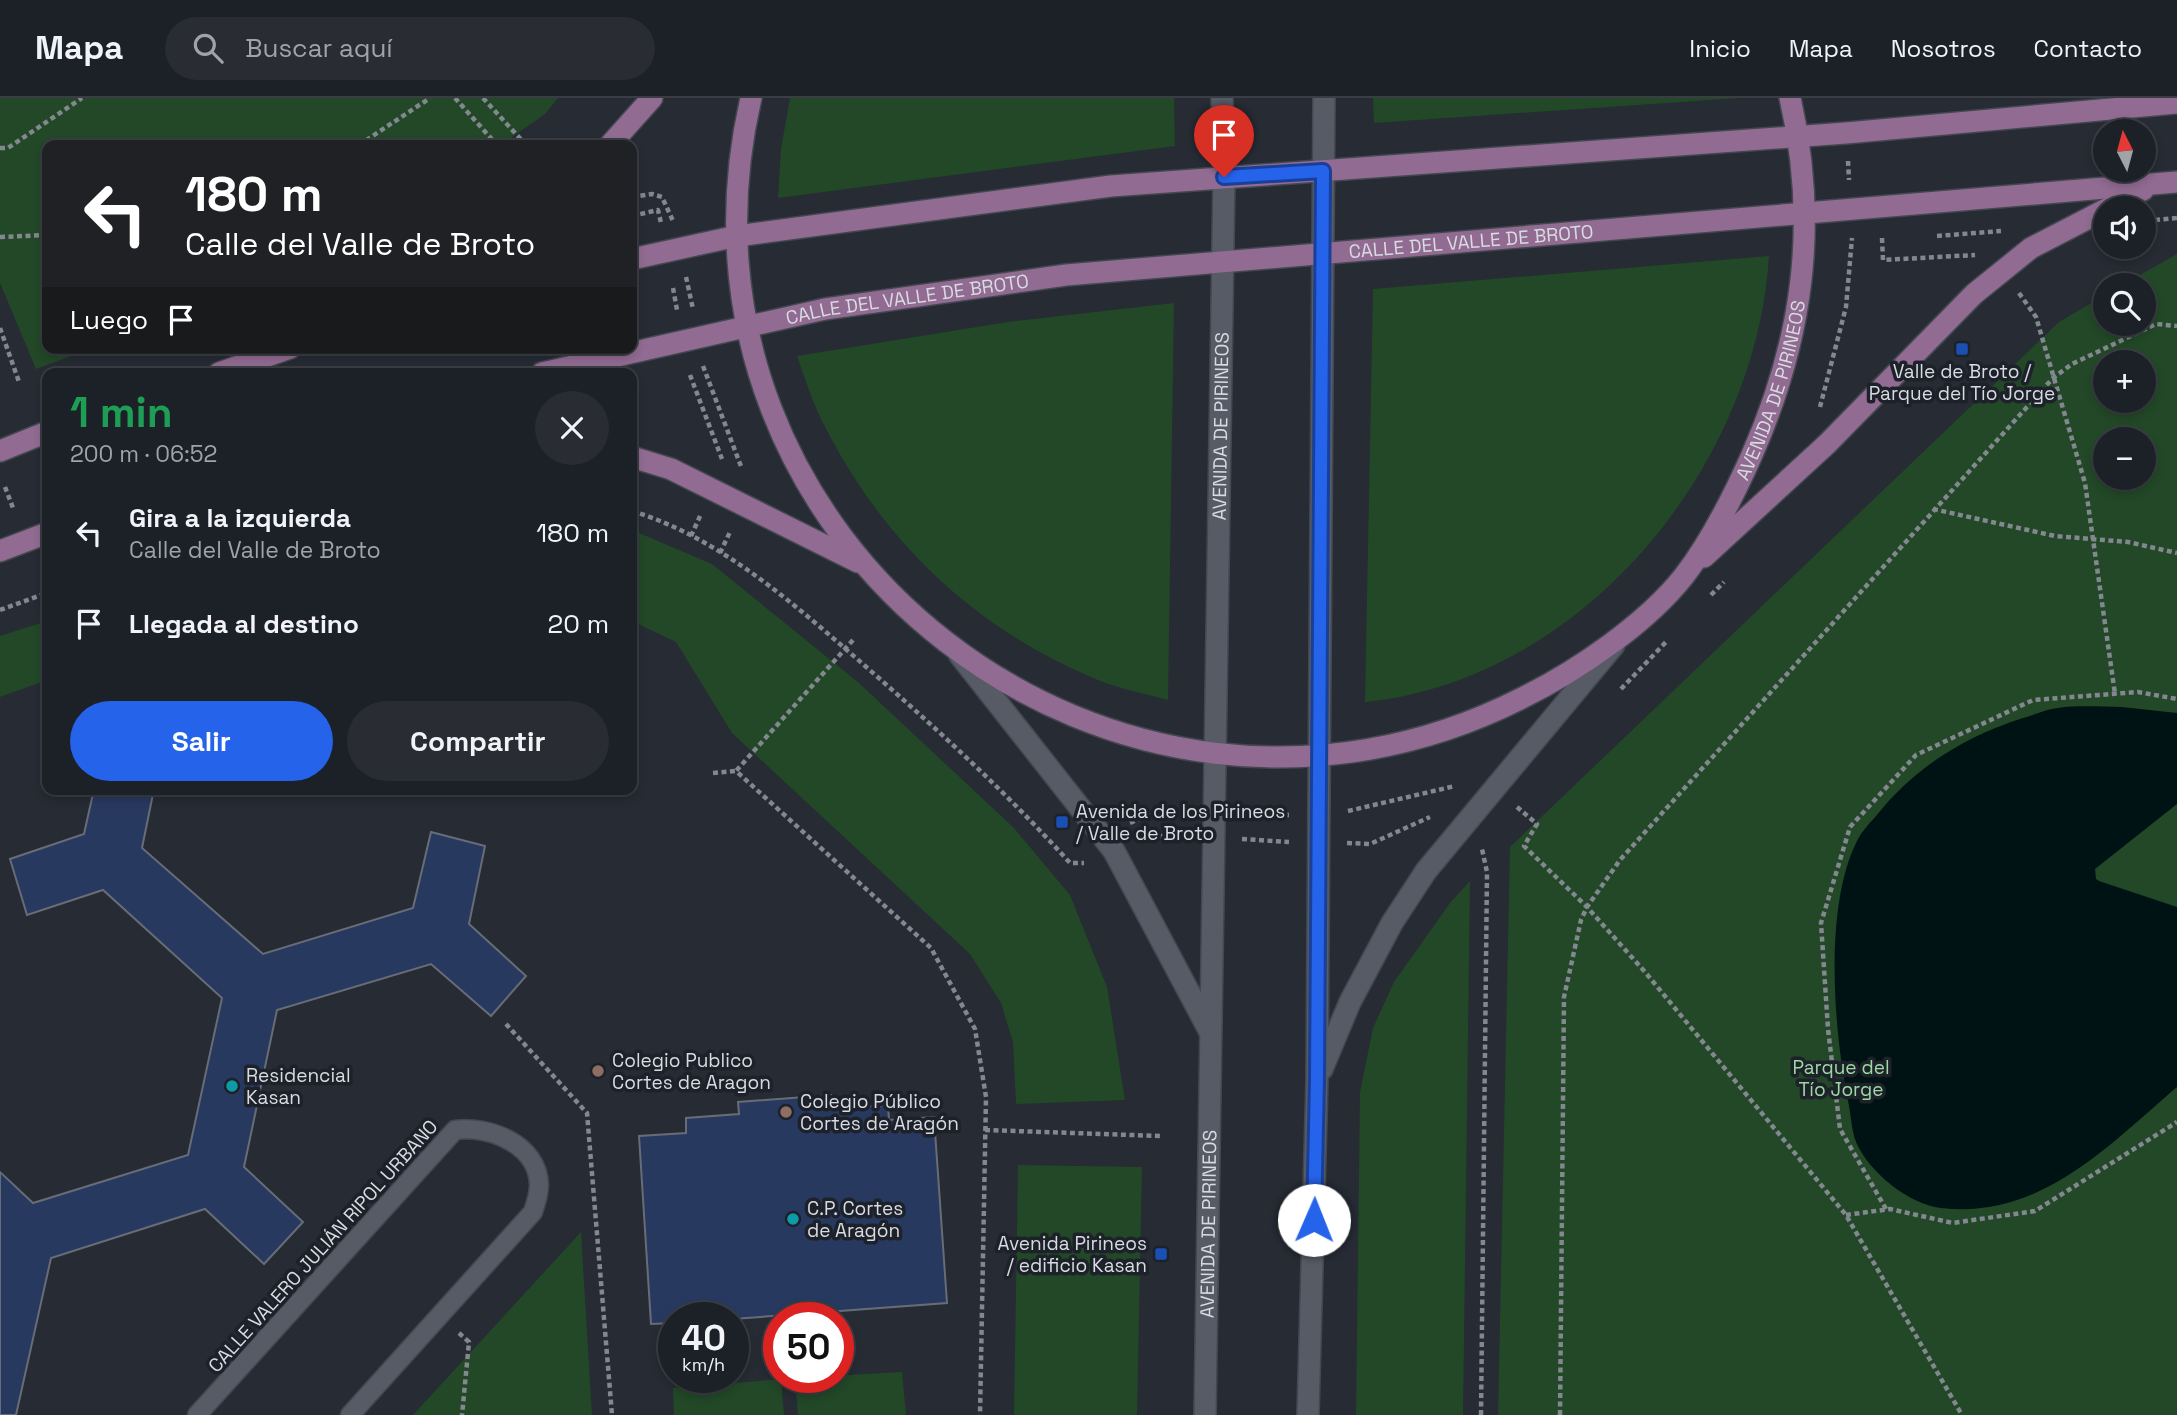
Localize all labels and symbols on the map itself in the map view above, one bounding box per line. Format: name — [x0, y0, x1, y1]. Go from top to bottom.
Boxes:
pin — [1194, 105, 1254, 177]
north arrow — [2093, 119, 2156, 182]
street label: CALLE DEL VALLE DE BROTO — [1348, 218, 1594, 264]
street label: CALLE DEL VALLE DE BROTO — [783, 268, 1030, 330]
street label: AVENIDA DE PIRINEOS — [1730, 298, 1811, 484]
street label: AVENIDA DE PIRINEOS — [1206, 332, 1234, 520]
marker: Valle de Broto / Parque del Tío Jorge — [1954, 341, 1970, 357]
place label: Valle de Broto / Parque del Tío Jorge — [1869, 359, 2055, 406]
place label: Avenida de los Pirineos / Valle de Broto — [1076, 799, 1285, 846]
marker: Avenida de los Pirineos / Valle de Broto — [1054, 814, 1070, 830]
place label: Colegio Publico Cortes de Aragon — [612, 1048, 771, 1095]
park label: Parque del Tío Jorge — [1792, 1055, 1890, 1102]
place label: Residencial Kasan — [246, 1063, 351, 1110]
marker: Colegio Publico Cortes de Aragon — [590, 1063, 606, 1079]
marker: Residencial Kasan — [224, 1078, 240, 1094]
place label: Colegio Público Cortes de Aragón — [800, 1089, 959, 1136]
marker: Colegio Público Cortes de Aragón — [778, 1104, 794, 1120]
street label: CALLE VALERO JULIÁN RIPOL URBANO — [203, 1114, 443, 1378]
street label: AVENIDA DE PIRINEOS — [1194, 1130, 1222, 1318]
position arrow — [1277, 1183, 1351, 1257]
place label: C.P. Cortes de Aragón — [807, 1196, 903, 1243]
marker: C.P. Cortes de Aragón — [785, 1211, 801, 1227]
place label: Avenida Pirineos / edificio Kasan — [997, 1231, 1147, 1278]
marker: Avenida Pirineos / edificio Kasan — [1153, 1246, 1169, 1262]
speed limit sign: 50 — [763, 1302, 854, 1393]

